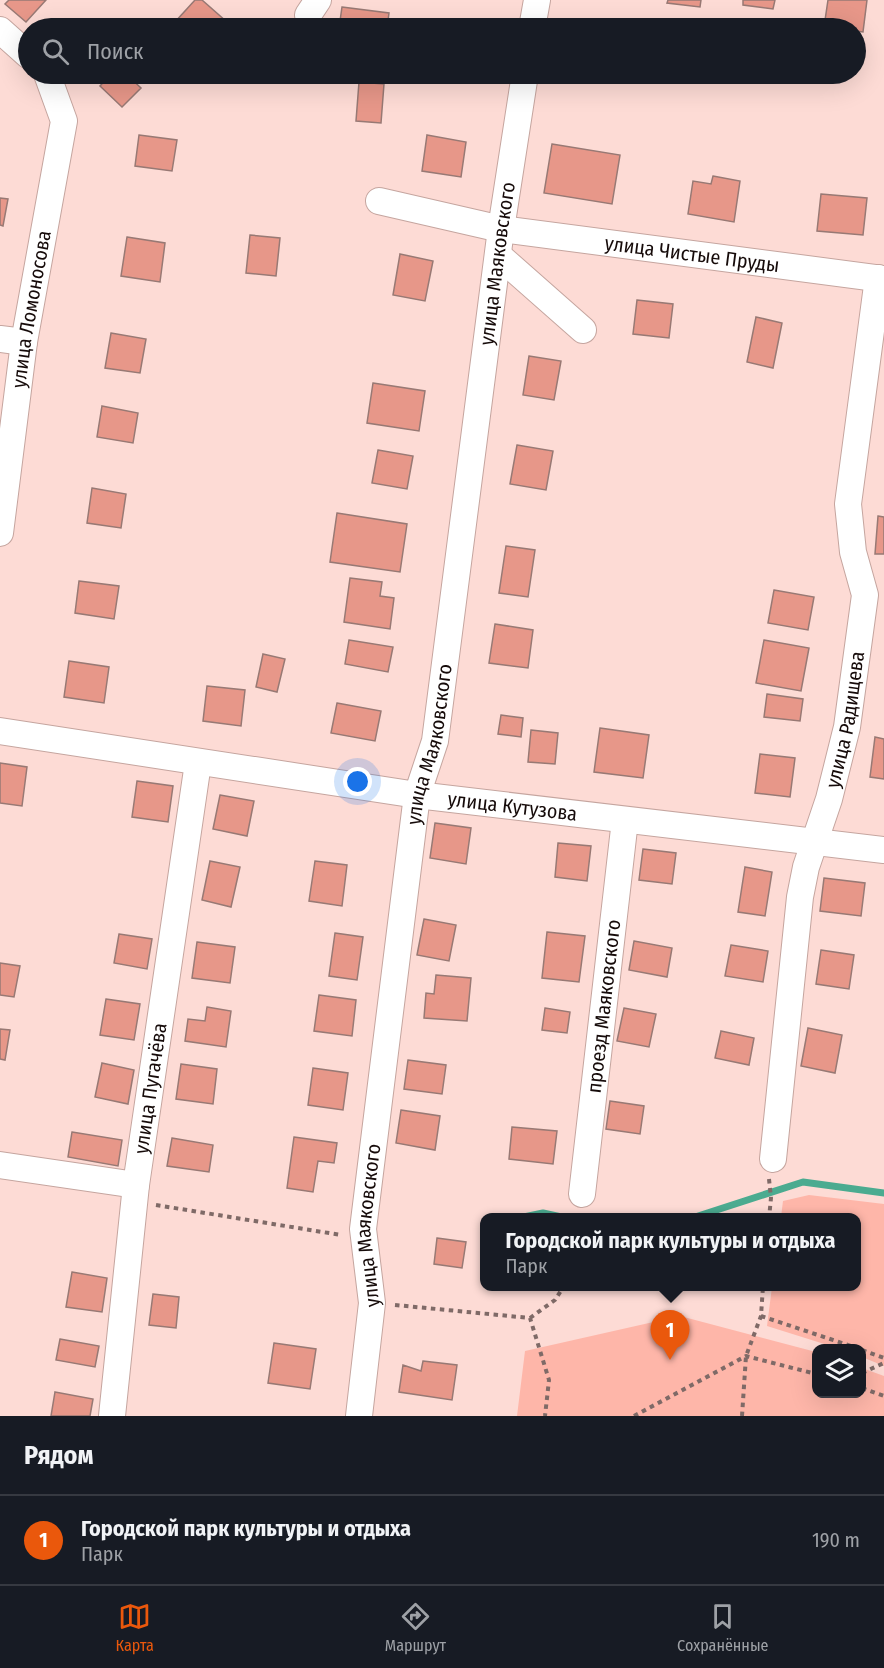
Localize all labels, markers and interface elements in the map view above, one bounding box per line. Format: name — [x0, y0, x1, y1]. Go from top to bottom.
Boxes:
search box — [18, 18, 866, 84]
icon: search — [39, 35, 72, 68]
text: Поиск — [87, 38, 143, 65]
street label: улица Маяковского — [474, 180, 520, 347]
street label: улица Ломоносова — [6, 228, 56, 389]
street label: улица Чистые Пруды — [603, 231, 781, 277]
street label: улица Радищева — [820, 650, 869, 790]
street label: улица Маяковского — [401, 662, 457, 826]
your location — [343, 767, 372, 796]
street label: улица Кутузова — [446, 787, 579, 826]
street label: проезд Маяковского — [582, 918, 625, 1094]
street label: улица Пугачёва — [129, 1021, 172, 1155]
street label: улица Маяковского — [351, 1142, 386, 1308]
popup — [480, 1213, 861, 1291]
text: Городской парк культуры и отдыха — [505, 1227, 836, 1254]
text: Парк — [505, 1254, 547, 1278]
pin: 1 — [650, 1310, 690, 1360]
map controls — [812, 1344, 866, 1398]
button: layers — [812, 1344, 866, 1398]
text: Рядом — [24, 1440, 93, 1471]
text: Городской парк культуры и отдыха — [81, 1515, 411, 1542]
text: 1 — [39, 1528, 48, 1552]
text: 190 m — [812, 1528, 860, 1552]
text: Парк — [81, 1542, 123, 1566]
tab: Карта — [116, 1600, 154, 1655]
tab: Маршрут — [385, 1600, 446, 1655]
tab: Сохранённые — [677, 1600, 768, 1655]

